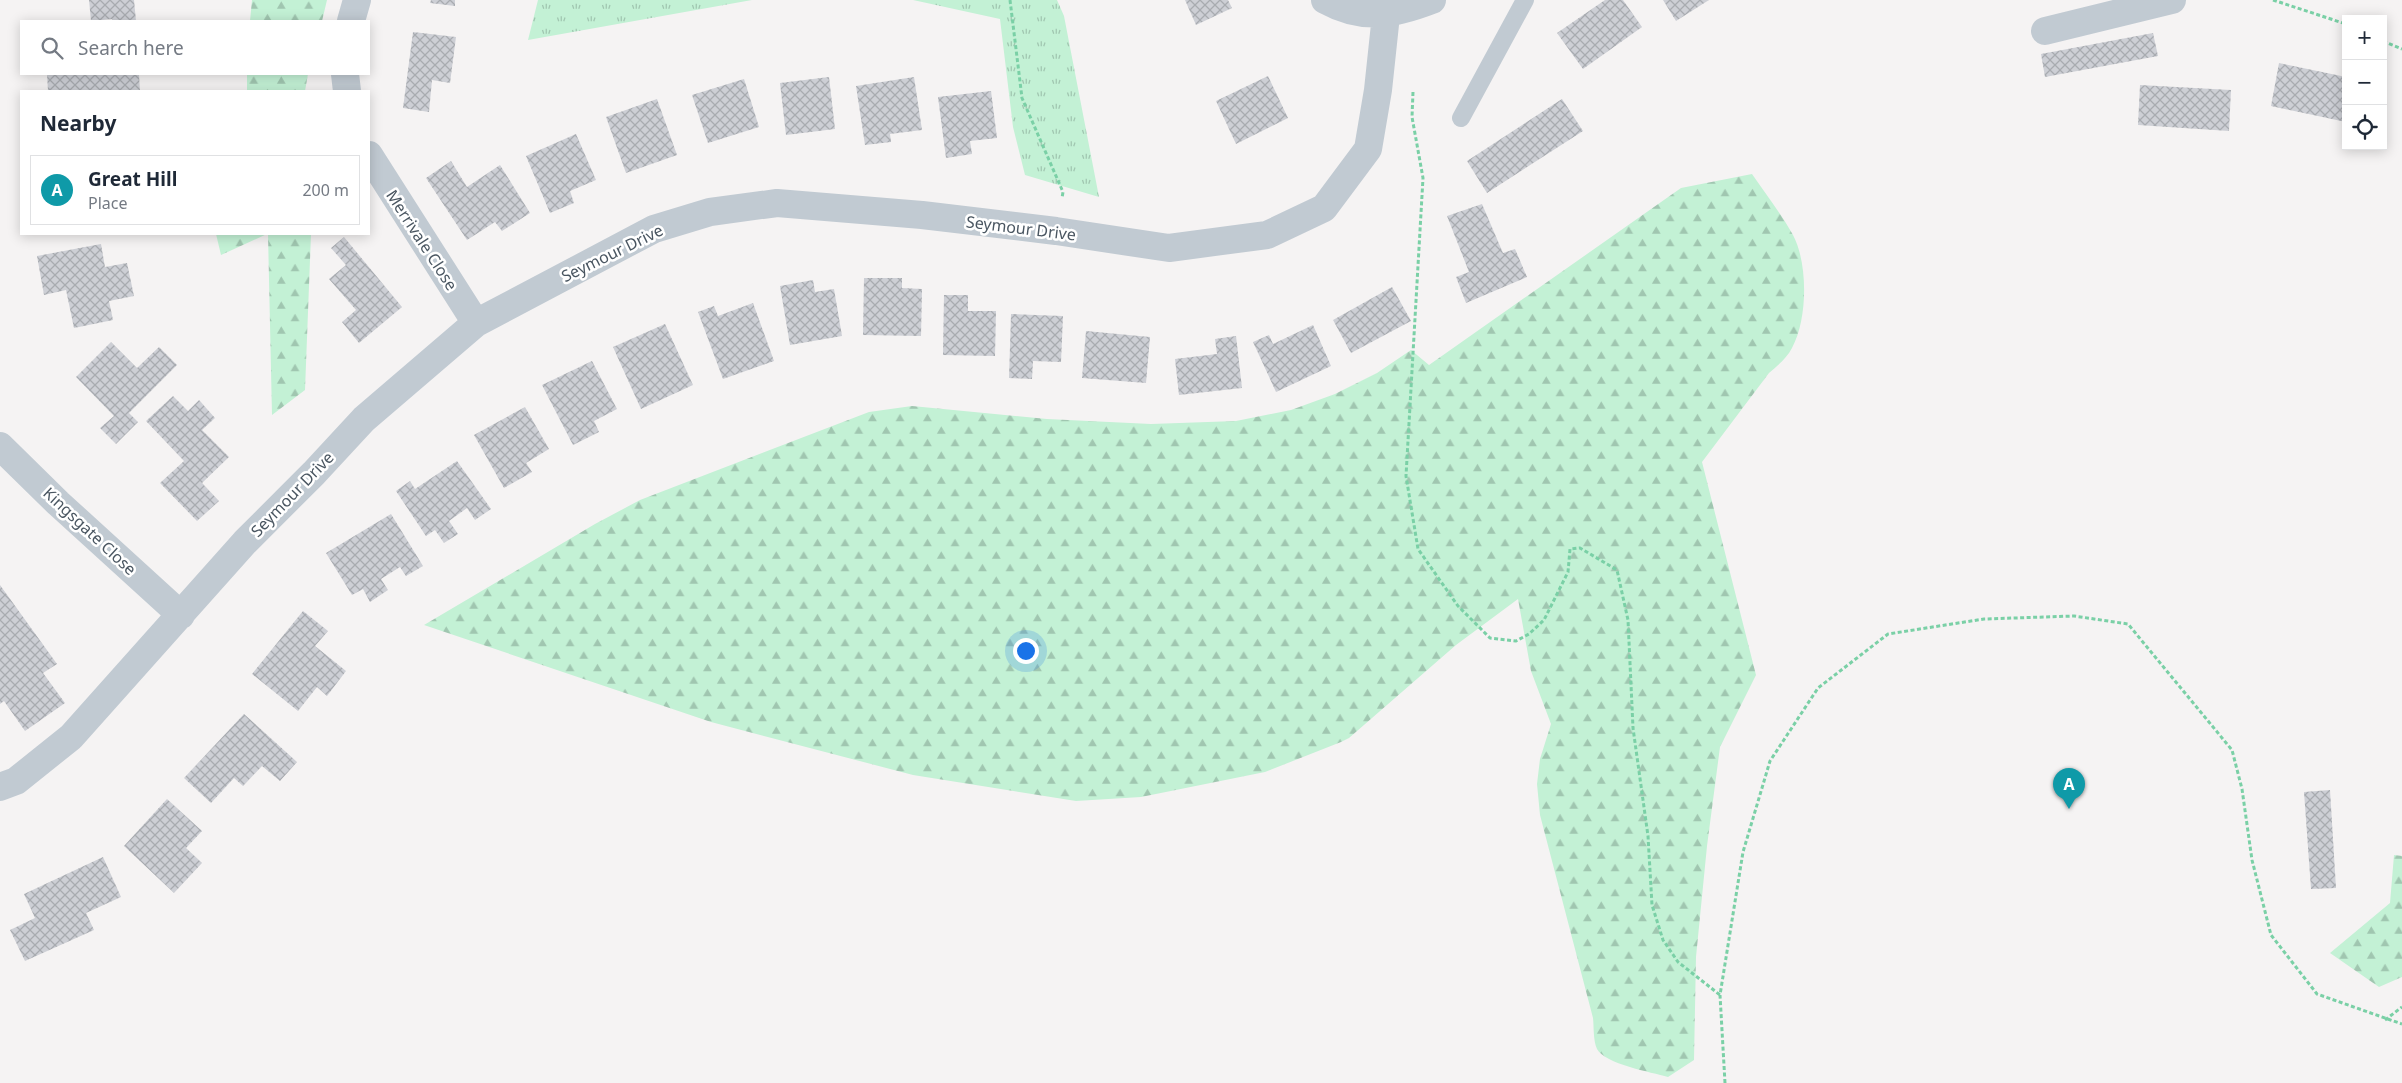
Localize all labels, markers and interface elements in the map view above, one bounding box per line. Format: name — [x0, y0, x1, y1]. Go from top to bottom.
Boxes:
map controls — [2342, 15, 2387, 150]
button: + — [2342, 15, 2387, 60]
search box — [20, 20, 370, 75]
icon: search — [38, 34, 66, 62]
text: Search here — [78, 35, 184, 61]
button: − — [2342, 60, 2387, 105]
button: locate — [2342, 105, 2387, 150]
text: Nearby — [40, 109, 116, 137]
text: Great Hill — [88, 166, 177, 192]
text: A — [51, 179, 63, 201]
text: 200 m — [302, 179, 349, 201]
street label: Merrivale Close — [381, 185, 463, 295]
text: Place — [88, 192, 128, 214]
street label: Seymour Drive — [965, 210, 1077, 246]
street label: Seymour Drive — [558, 219, 666, 287]
street label: Seymour Drive — [246, 447, 338, 541]
street label: Kingsgate Close — [39, 482, 141, 580]
your location — [1013, 638, 1039, 664]
pin: A — [2053, 768, 2085, 809]

